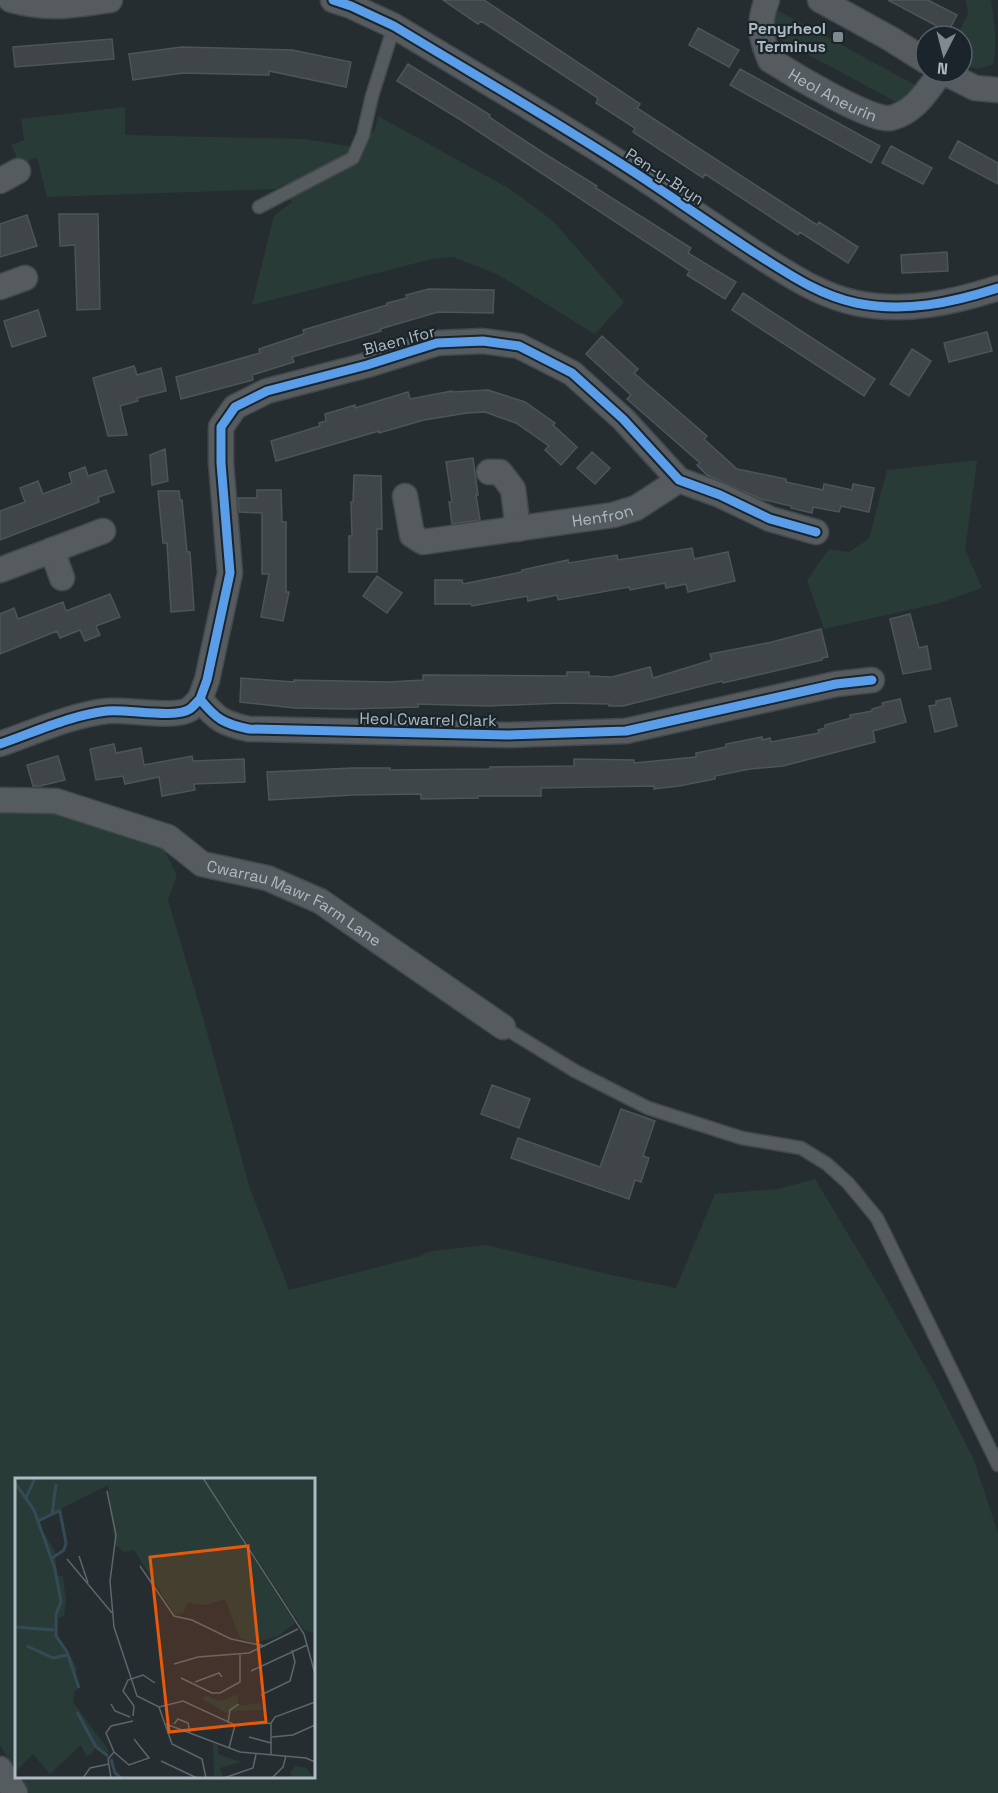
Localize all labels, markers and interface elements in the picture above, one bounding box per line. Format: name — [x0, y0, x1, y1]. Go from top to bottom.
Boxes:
place label: Penyrheol Terminus — [748, 18, 826, 57]
north arrow — [914, 24, 974, 84]
marker: Penyrheol Terminus — [831, 30, 845, 44]
text: N — [936, 57, 949, 79]
street label: Heol Aneurin — [784, 64, 880, 126]
street label: Pen-y-Bryn — [622, 143, 708, 210]
street label: Blaen Ifor — [361, 321, 437, 360]
street label: Henfron — [570, 499, 636, 532]
street label: Heol Cwarrel Clark — [359, 708, 497, 731]
street label: Cwarrau Mawr Farm Lane — [205, 855, 385, 951]
inset map — [15, 1478, 315, 1778]

